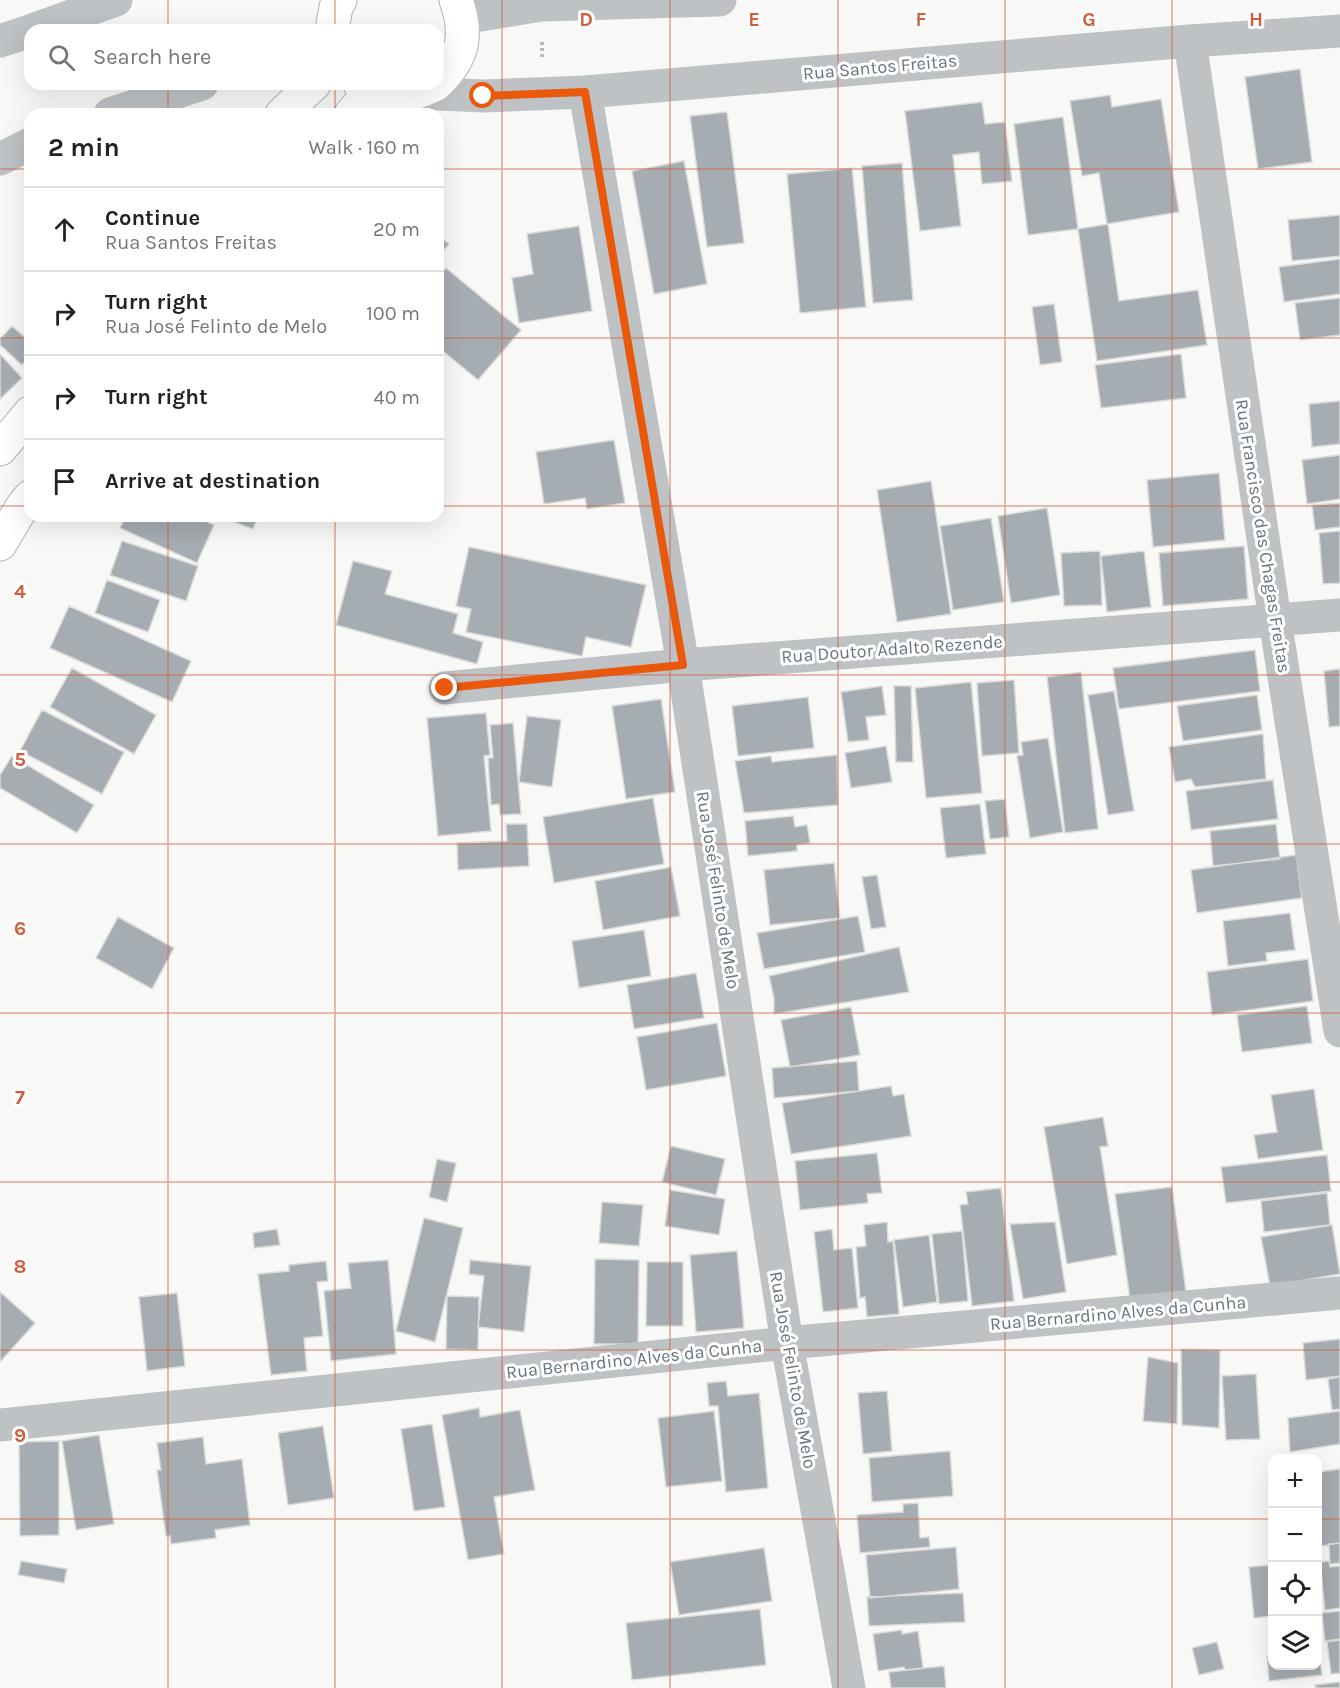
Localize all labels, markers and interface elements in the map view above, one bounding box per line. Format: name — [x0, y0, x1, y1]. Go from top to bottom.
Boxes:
text: D — [579, 8, 593, 31]
text: E — [748, 8, 760, 31]
text: F — [916, 8, 927, 31]
text: G — [1082, 8, 1096, 31]
text: H — [1249, 8, 1263, 31]
search box — [24, 24, 444, 90]
icon: search — [45, 41, 78, 74]
text: Search here — [93, 44, 211, 70]
street label: Rua Santos Freitas — [802, 49, 958, 85]
route start — [469, 82, 495, 108]
text: 2 min — [48, 132, 120, 163]
text: Walk · 160 m — [308, 136, 420, 159]
text: Continue — [105, 205, 200, 231]
icon: ahead — [48, 213, 81, 246]
text: 20 m — [373, 218, 420, 241]
text: Rua Santos Freitas — [105, 231, 277, 254]
text: Turn right — [105, 289, 208, 315]
icon: right — [48, 297, 81, 330]
text: 100 m — [366, 302, 420, 325]
text: Rua José Felinto de Melo — [105, 315, 327, 338]
icon: right — [48, 381, 81, 414]
text: Turn right — [105, 384, 208, 410]
text: 40 m — [374, 386, 420, 409]
street label: Rua Francisco das Chagas Freitas — [1230, 398, 1296, 674]
icon: arrive — [48, 465, 81, 498]
text: Arrive at destination — [105, 468, 320, 494]
text: 4 — [14, 580, 26, 603]
street label: Rua Doutor Adalto Rezende — [781, 630, 1003, 668]
route end — [431, 674, 457, 700]
text: 5 — [14, 748, 26, 771]
street label: Rua José Felinto de Melo — [691, 789, 745, 991]
text: 6 — [14, 917, 26, 940]
text: 7 — [15, 1086, 25, 1109]
text: 8 — [14, 1255, 26, 1278]
street label: Rua José Felinto de Melo — [765, 1270, 821, 1470]
street label: Rua Bernardino Alves da Cunha — [989, 1291, 1247, 1335]
street label: Rua Bernardino Alves da Cunha — [505, 1335, 763, 1383]
text: 9 — [14, 1424, 26, 1447]
map controls — [1268, 1454, 1322, 1670]
button: + — [1268, 1454, 1322, 1508]
button: − — [1268, 1508, 1322, 1562]
button: locate — [1268, 1562, 1322, 1616]
button: layers — [1268, 1616, 1322, 1670]

